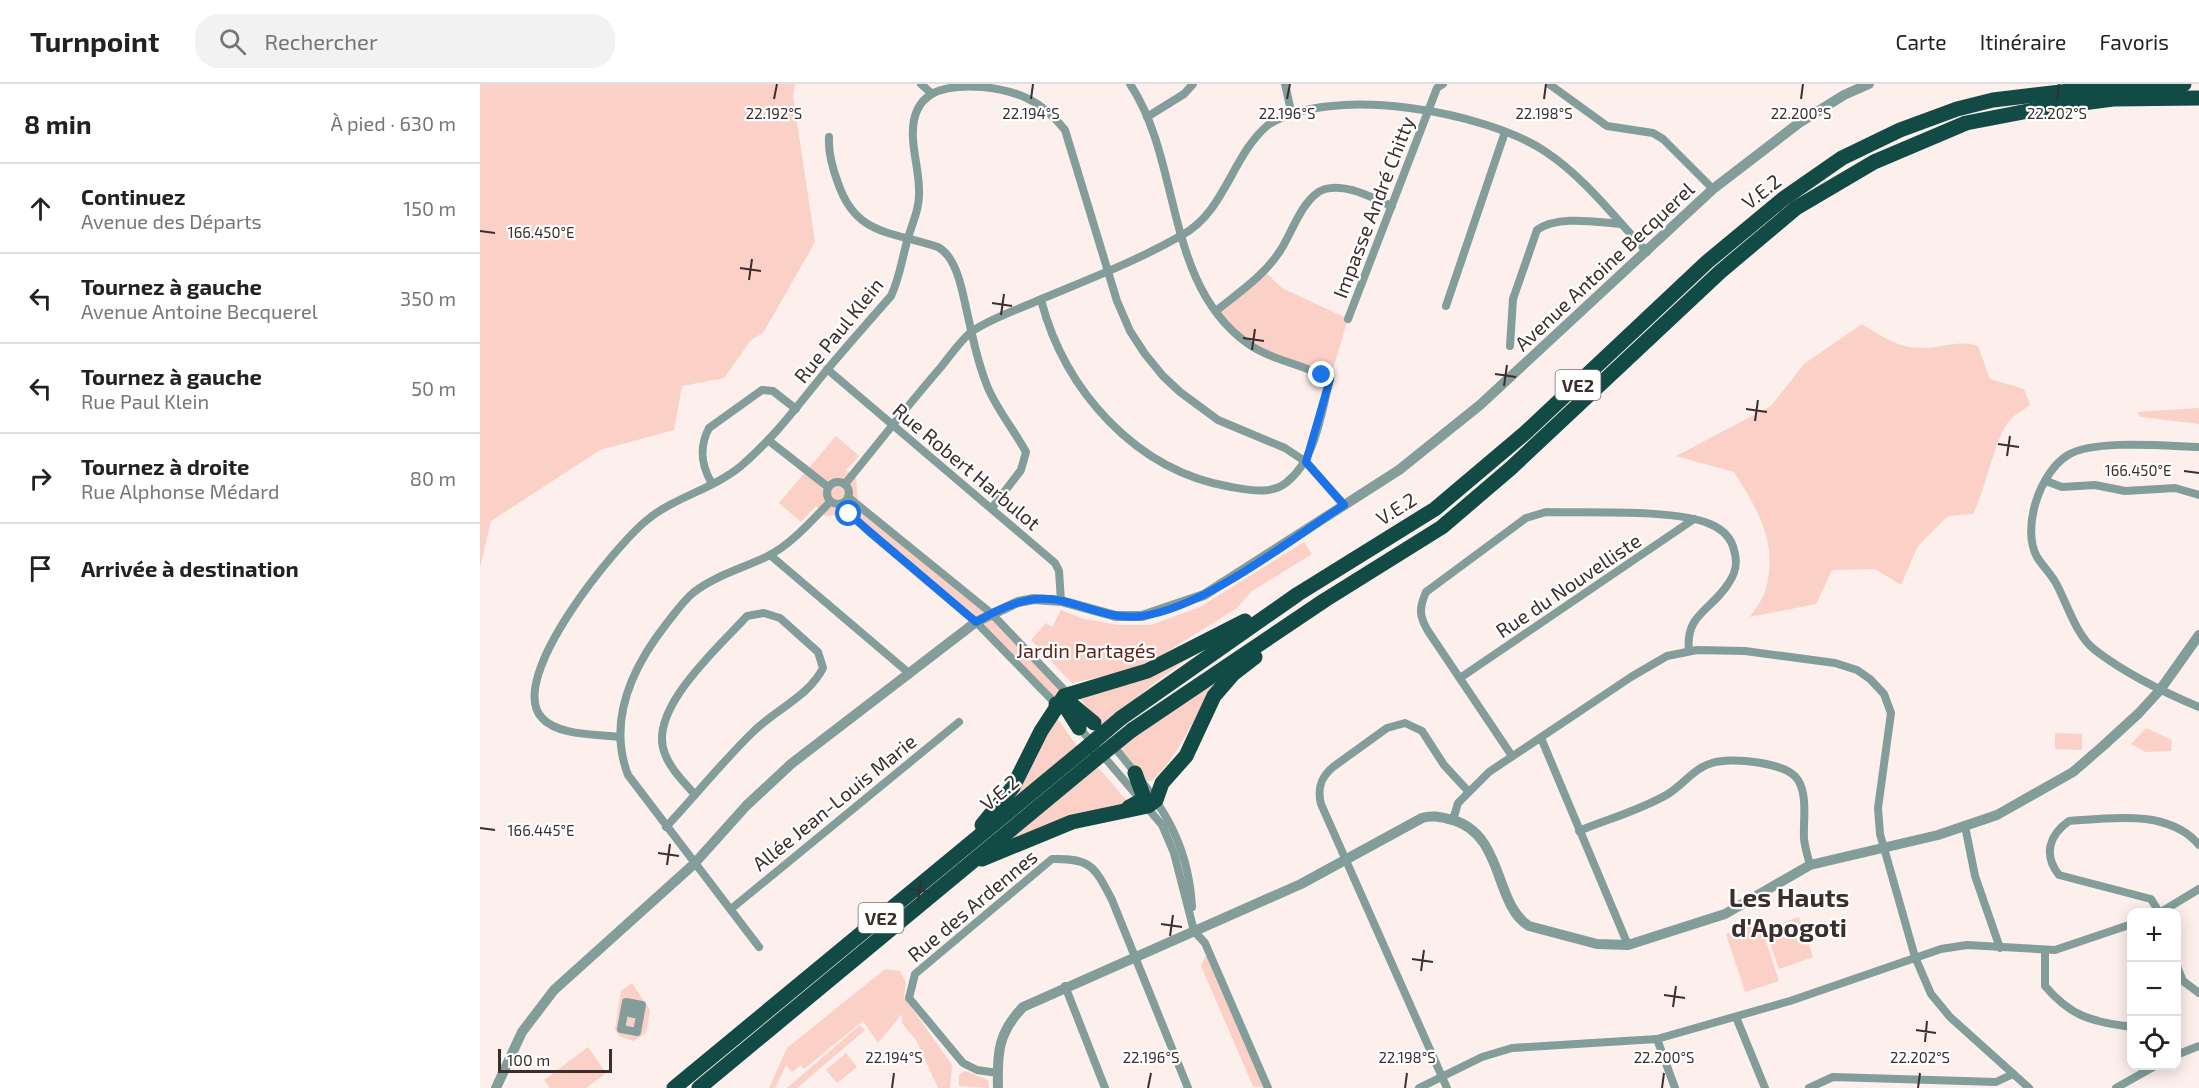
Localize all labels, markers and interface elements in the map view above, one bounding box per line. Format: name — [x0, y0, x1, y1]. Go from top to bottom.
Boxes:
search box — [195, 14, 615, 68]
text: Turnpoint — [30, 24, 159, 58]
icon: search — [216, 25, 249, 58]
text: Rechercher — [264, 28, 378, 54]
text: Carte — [1895, 29, 1947, 54]
text: Itinéraire — [1980, 29, 2066, 54]
text: Favoris — [2099, 29, 2169, 54]
text: 22.192°S — [746, 104, 802, 122]
text: 22.194°S — [1002, 104, 1060, 122]
text: 22.196°S — [1259, 104, 1315, 122]
text: 22.198°S — [1515, 104, 1573, 122]
text: 22.200°S — [1771, 104, 1831, 122]
text: 22.202°S — [2027, 104, 2087, 122]
text: 8 min — [24, 108, 92, 139]
text: À pied · 630 m — [331, 111, 456, 135]
street label: Impasse André Chitty — [1327, 112, 1419, 301]
street label: V.E.2 — [1737, 168, 1785, 214]
street label: Avenue Antoine Becquerel — [1509, 177, 1699, 355]
text: Continuez — [81, 183, 185, 209]
icon: ahead — [24, 192, 57, 225]
text: 150 m — [403, 196, 456, 220]
text: Avenue des Départs — [81, 209, 262, 233]
text: 166.450°E — [508, 223, 574, 241]
text: Tournez à gauche — [81, 273, 262, 299]
street label: Rue Paul Klein — [788, 273, 888, 387]
icon: left — [24, 282, 57, 315]
text: 350 m — [400, 286, 456, 310]
text: Avenue Antoine Becquerel — [81, 299, 318, 323]
route end — [1308, 361, 1334, 387]
text: Tournez à gauche — [81, 363, 262, 389]
road number: VE2 — [1556, 370, 1600, 400]
icon: left — [24, 372, 57, 405]
text: 50 m — [411, 376, 456, 400]
text: Rue Paul Klein — [81, 389, 209, 413]
street label: Rue Robert Harbulot — [888, 397, 1046, 535]
text: Tournez à droite — [81, 453, 250, 479]
text: 166.450°E — [2105, 461, 2171, 479]
icon: right — [24, 462, 57, 495]
text: 80 m — [410, 466, 456, 490]
text: Rue Alphonse Médard — [81, 479, 279, 503]
street label: V.E.2 — [1371, 486, 1421, 530]
route start — [835, 500, 861, 526]
street label: Rue du Nouvelliste — [1491, 528, 1645, 642]
icon: arrive — [24, 552, 57, 585]
text: Arrivée à destination — [81, 555, 299, 581]
park label: Jardin Partagés — [1016, 638, 1156, 662]
street label: Allée Jean-Louis Marie — [747, 729, 921, 875]
street label: V.E.2 — [975, 769, 1023, 815]
text: 166.445°E — [508, 821, 574, 839]
street label: Rue des Ardennes — [902, 844, 1042, 966]
district label: Les Hauts d'Apogoti — [1729, 881, 1849, 942]
road number: VE2 — [858, 903, 904, 933]
map controls — [2127, 908, 2181, 1070]
button: + — [2127, 908, 2181, 962]
button: − — [2127, 962, 2181, 1016]
button: locate — [2127, 1016, 2181, 1070]
scale bar — [498, 1046, 612, 1074]
text: 22.194°S — [865, 1048, 923, 1066]
text: 22.196°S — [1123, 1048, 1179, 1066]
text: 22.198°S — [1378, 1048, 1436, 1066]
text: 22.200°S — [1634, 1048, 1694, 1066]
text: 22.202°S — [1890, 1048, 1950, 1066]
text: 100 m — [507, 1050, 550, 1069]

